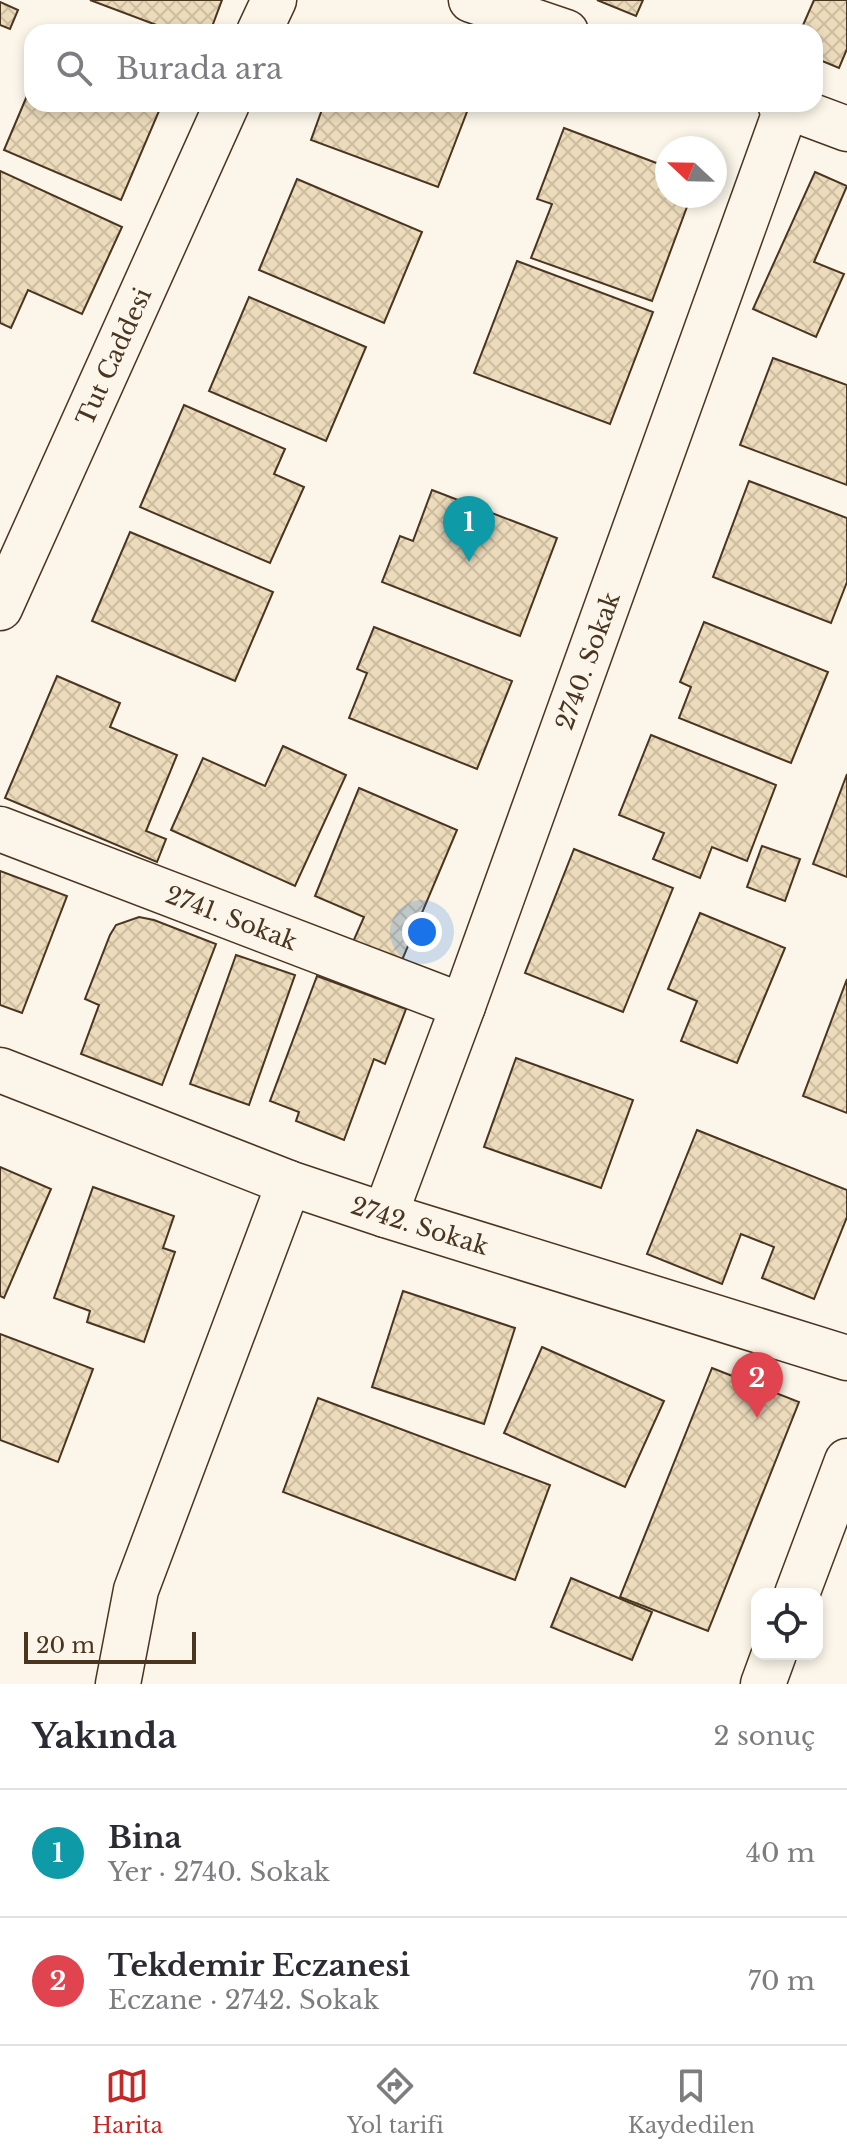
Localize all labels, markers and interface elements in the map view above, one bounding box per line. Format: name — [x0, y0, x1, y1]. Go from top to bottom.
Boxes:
search box — [24, 24, 823, 112]
icon: search — [52, 46, 96, 90]
text: Burada ara — [116, 50, 283, 87]
north arrow — [655, 136, 727, 208]
street label: Tut Caddesi — [70, 283, 157, 430]
pin: 1 — [443, 496, 495, 562]
street label: 2740. Sokak — [549, 588, 625, 734]
street label: 2741. Sokak — [162, 879, 302, 956]
your location — [402, 912, 442, 952]
street label: 2742. Sokak — [347, 1190, 492, 1261]
pin: 2 — [731, 1352, 783, 1418]
map controls — [751, 1588, 823, 1660]
button: locate — [751, 1588, 823, 1660]
scale bar — [24, 1628, 196, 1664]
text: 20 m — [36, 1632, 95, 1659]
text: Yakında — [32, 1715, 177, 1757]
text: 2 sonuç — [713, 1720, 815, 1752]
text: Bina — [108, 1819, 182, 1856]
text: 1 — [52, 1837, 64, 1869]
text: 40 m — [746, 1837, 815, 1869]
text: Yer · 2740. Sokak — [108, 1856, 330, 1888]
text: Tekdemir Eczanesi — [108, 1947, 410, 1984]
text: 2 — [50, 1965, 66, 1997]
text: 70 m — [748, 1965, 815, 1997]
text: Eczane · 2742. Sokak — [108, 1984, 379, 2016]
tab: Harita — [92, 2064, 163, 2139]
tab: Yol tarifi — [347, 2064, 444, 2139]
tab: Kaydedilen — [628, 2064, 755, 2139]

